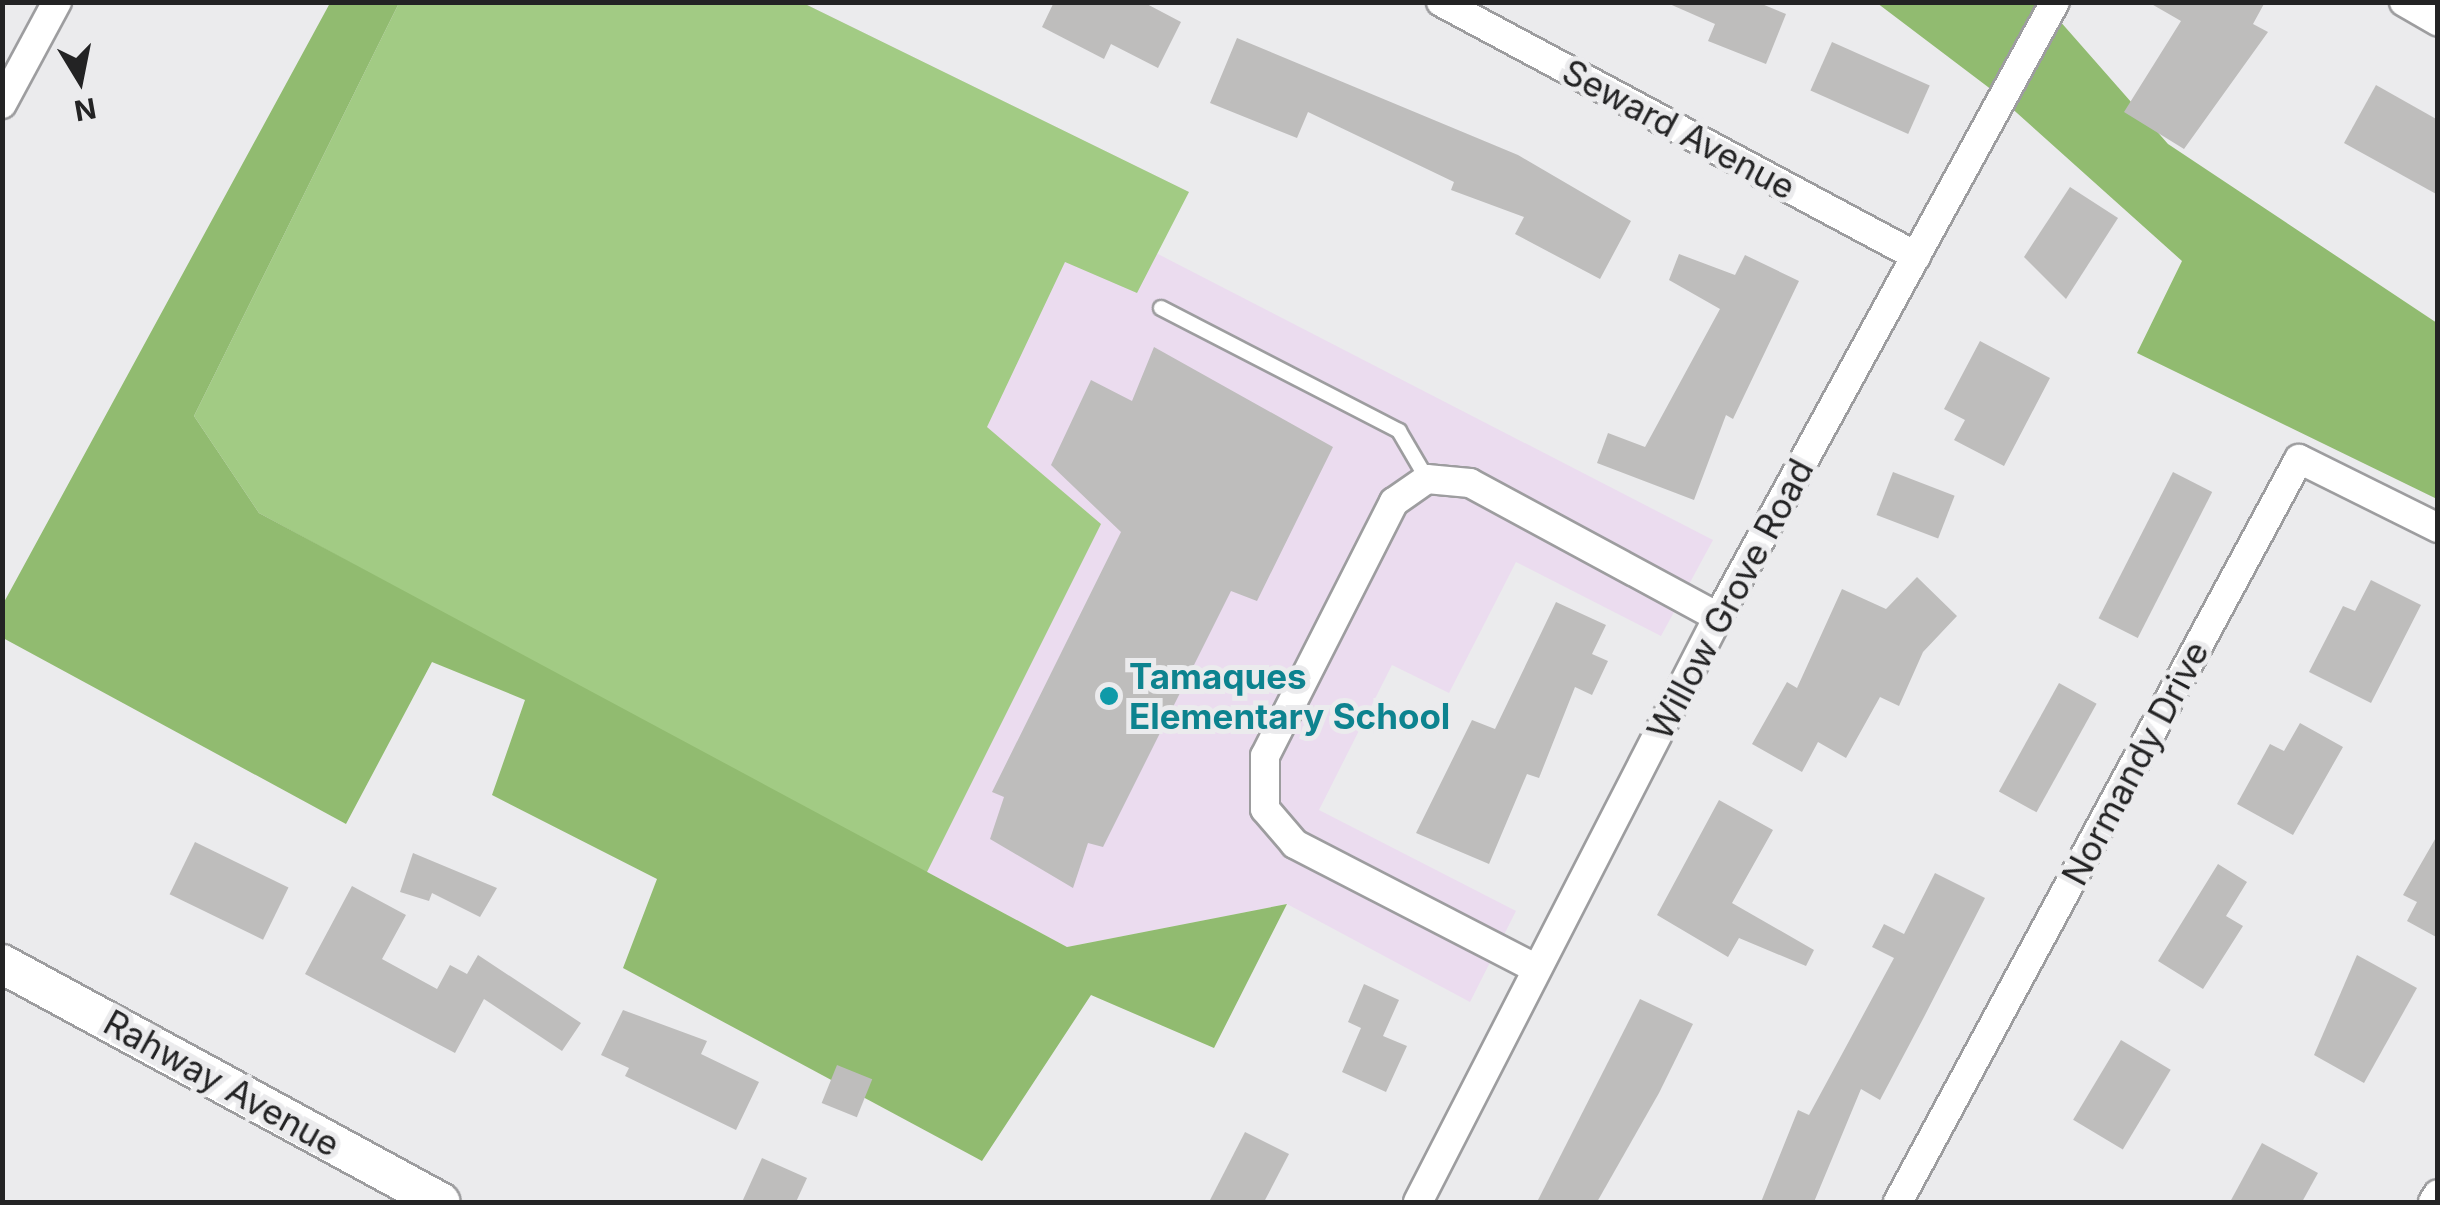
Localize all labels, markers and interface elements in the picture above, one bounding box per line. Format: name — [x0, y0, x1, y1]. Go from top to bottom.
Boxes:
north arrow — [30, 30, 130, 130]
street label: Seward Avenue — [1556, 50, 1802, 208]
text: N — [72, 91, 99, 128]
street label: Willow Grove Road — [1638, 452, 1822, 746]
street label: Normandy Drive — [2053, 634, 2217, 892]
place label: Tamaques Elementary School — [1129, 655, 1450, 737]
marker: Tamaques Elementary School — [1098, 685, 1120, 707]
street label: Rahway Avenue — [97, 1001, 347, 1165]

